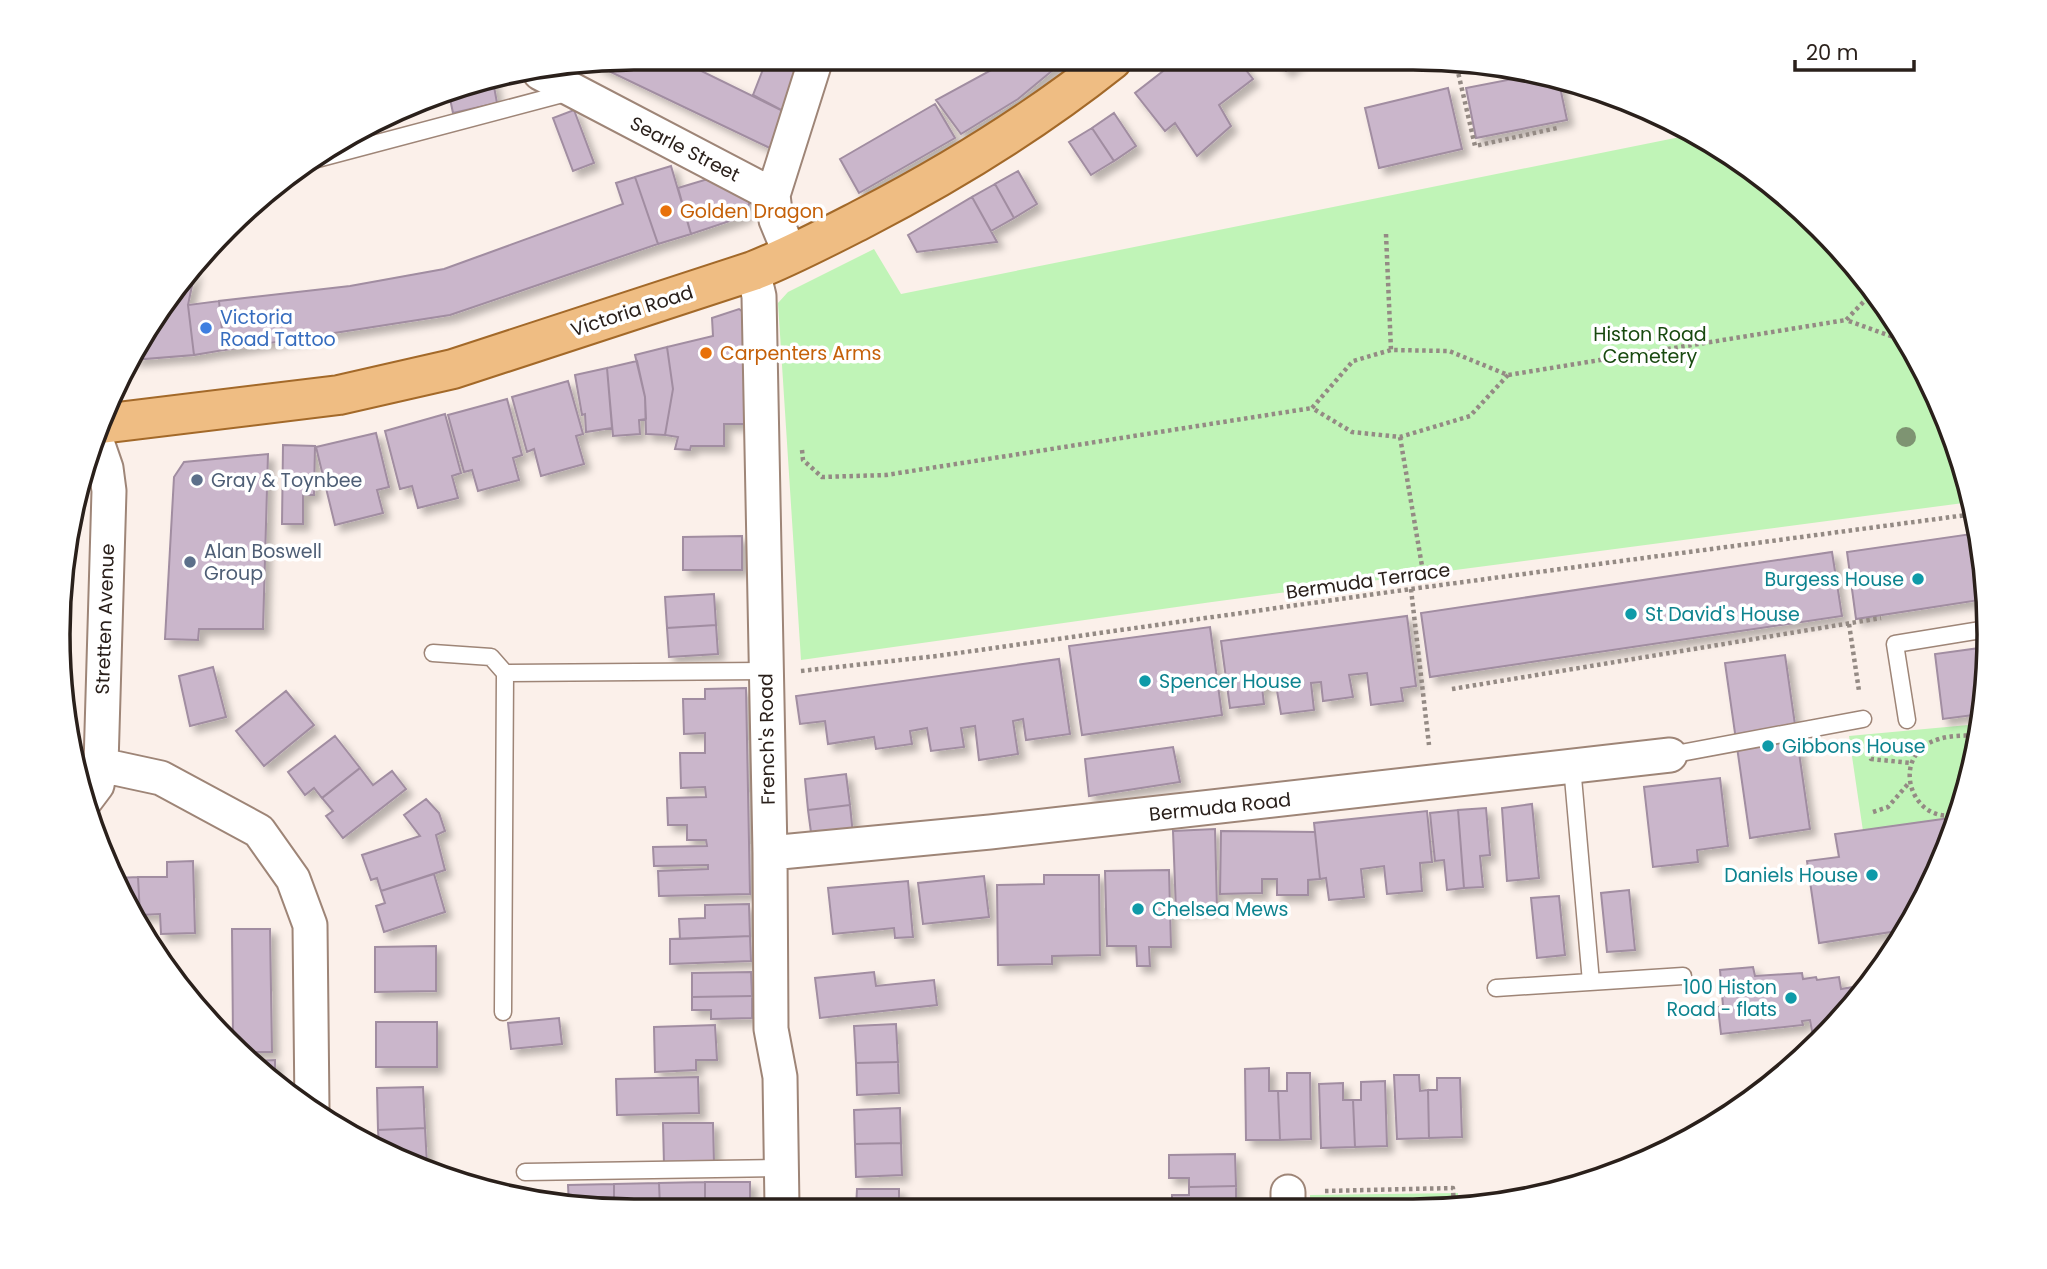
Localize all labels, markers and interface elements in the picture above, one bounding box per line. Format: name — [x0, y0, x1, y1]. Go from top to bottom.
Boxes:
scale bar — [1795, 28, 1914, 72]
text: 20 m — [1806, 38, 1859, 67]
street label: Searle Street — [625, 110, 745, 188]
place label: Golden Dragon — [680, 198, 824, 225]
marker: Golden Dragon — [658, 203, 674, 219]
street label: Victoria Road — [567, 279, 697, 343]
place label: Victoria Road Tattoo — [220, 304, 336, 353]
marker: Victoria Road Tattoo — [198, 320, 214, 336]
park label: Histon Road Cemetery — [1593, 321, 1707, 370]
place label: Carpenters Arms — [720, 340, 882, 367]
marker: Carpenters Arms — [698, 345, 714, 361]
place label: Gray & Toynbee — [211, 467, 362, 494]
marker: Gray & Toynbee — [189, 472, 205, 488]
place label: Alan Boswell Group — [204, 538, 322, 587]
street label: Stretten Avenue — [89, 543, 121, 695]
marker: Alan Boswell Group — [182, 554, 198, 570]
street label: Bermuda Terrace — [1284, 556, 1452, 606]
place label: Burgess House — [1764, 566, 1904, 593]
marker: Burgess House — [1910, 571, 1926, 587]
place label: St David's House — [1645, 601, 1800, 628]
marker: St David's House — [1623, 606, 1639, 622]
place label: Spencer House — [1159, 668, 1302, 695]
street label: French's Road — [752, 673, 782, 805]
marker: Spencer House — [1137, 673, 1153, 689]
place label: Gibbons House — [1782, 733, 1926, 760]
marker: Gibbons House — [1760, 738, 1776, 754]
street label: Bermuda Road — [1148, 786, 1292, 828]
place label: Daniels House — [1724, 862, 1858, 889]
marker: Daniels House — [1864, 867, 1880, 883]
place label: Chelsea Mews — [1152, 896, 1289, 923]
marker: Chelsea Mews — [1130, 901, 1146, 917]
place label: 100 Histon Road - flats — [1666, 974, 1777, 1023]
marker: 100 Histon Road - flats — [1783, 990, 1799, 1006]

